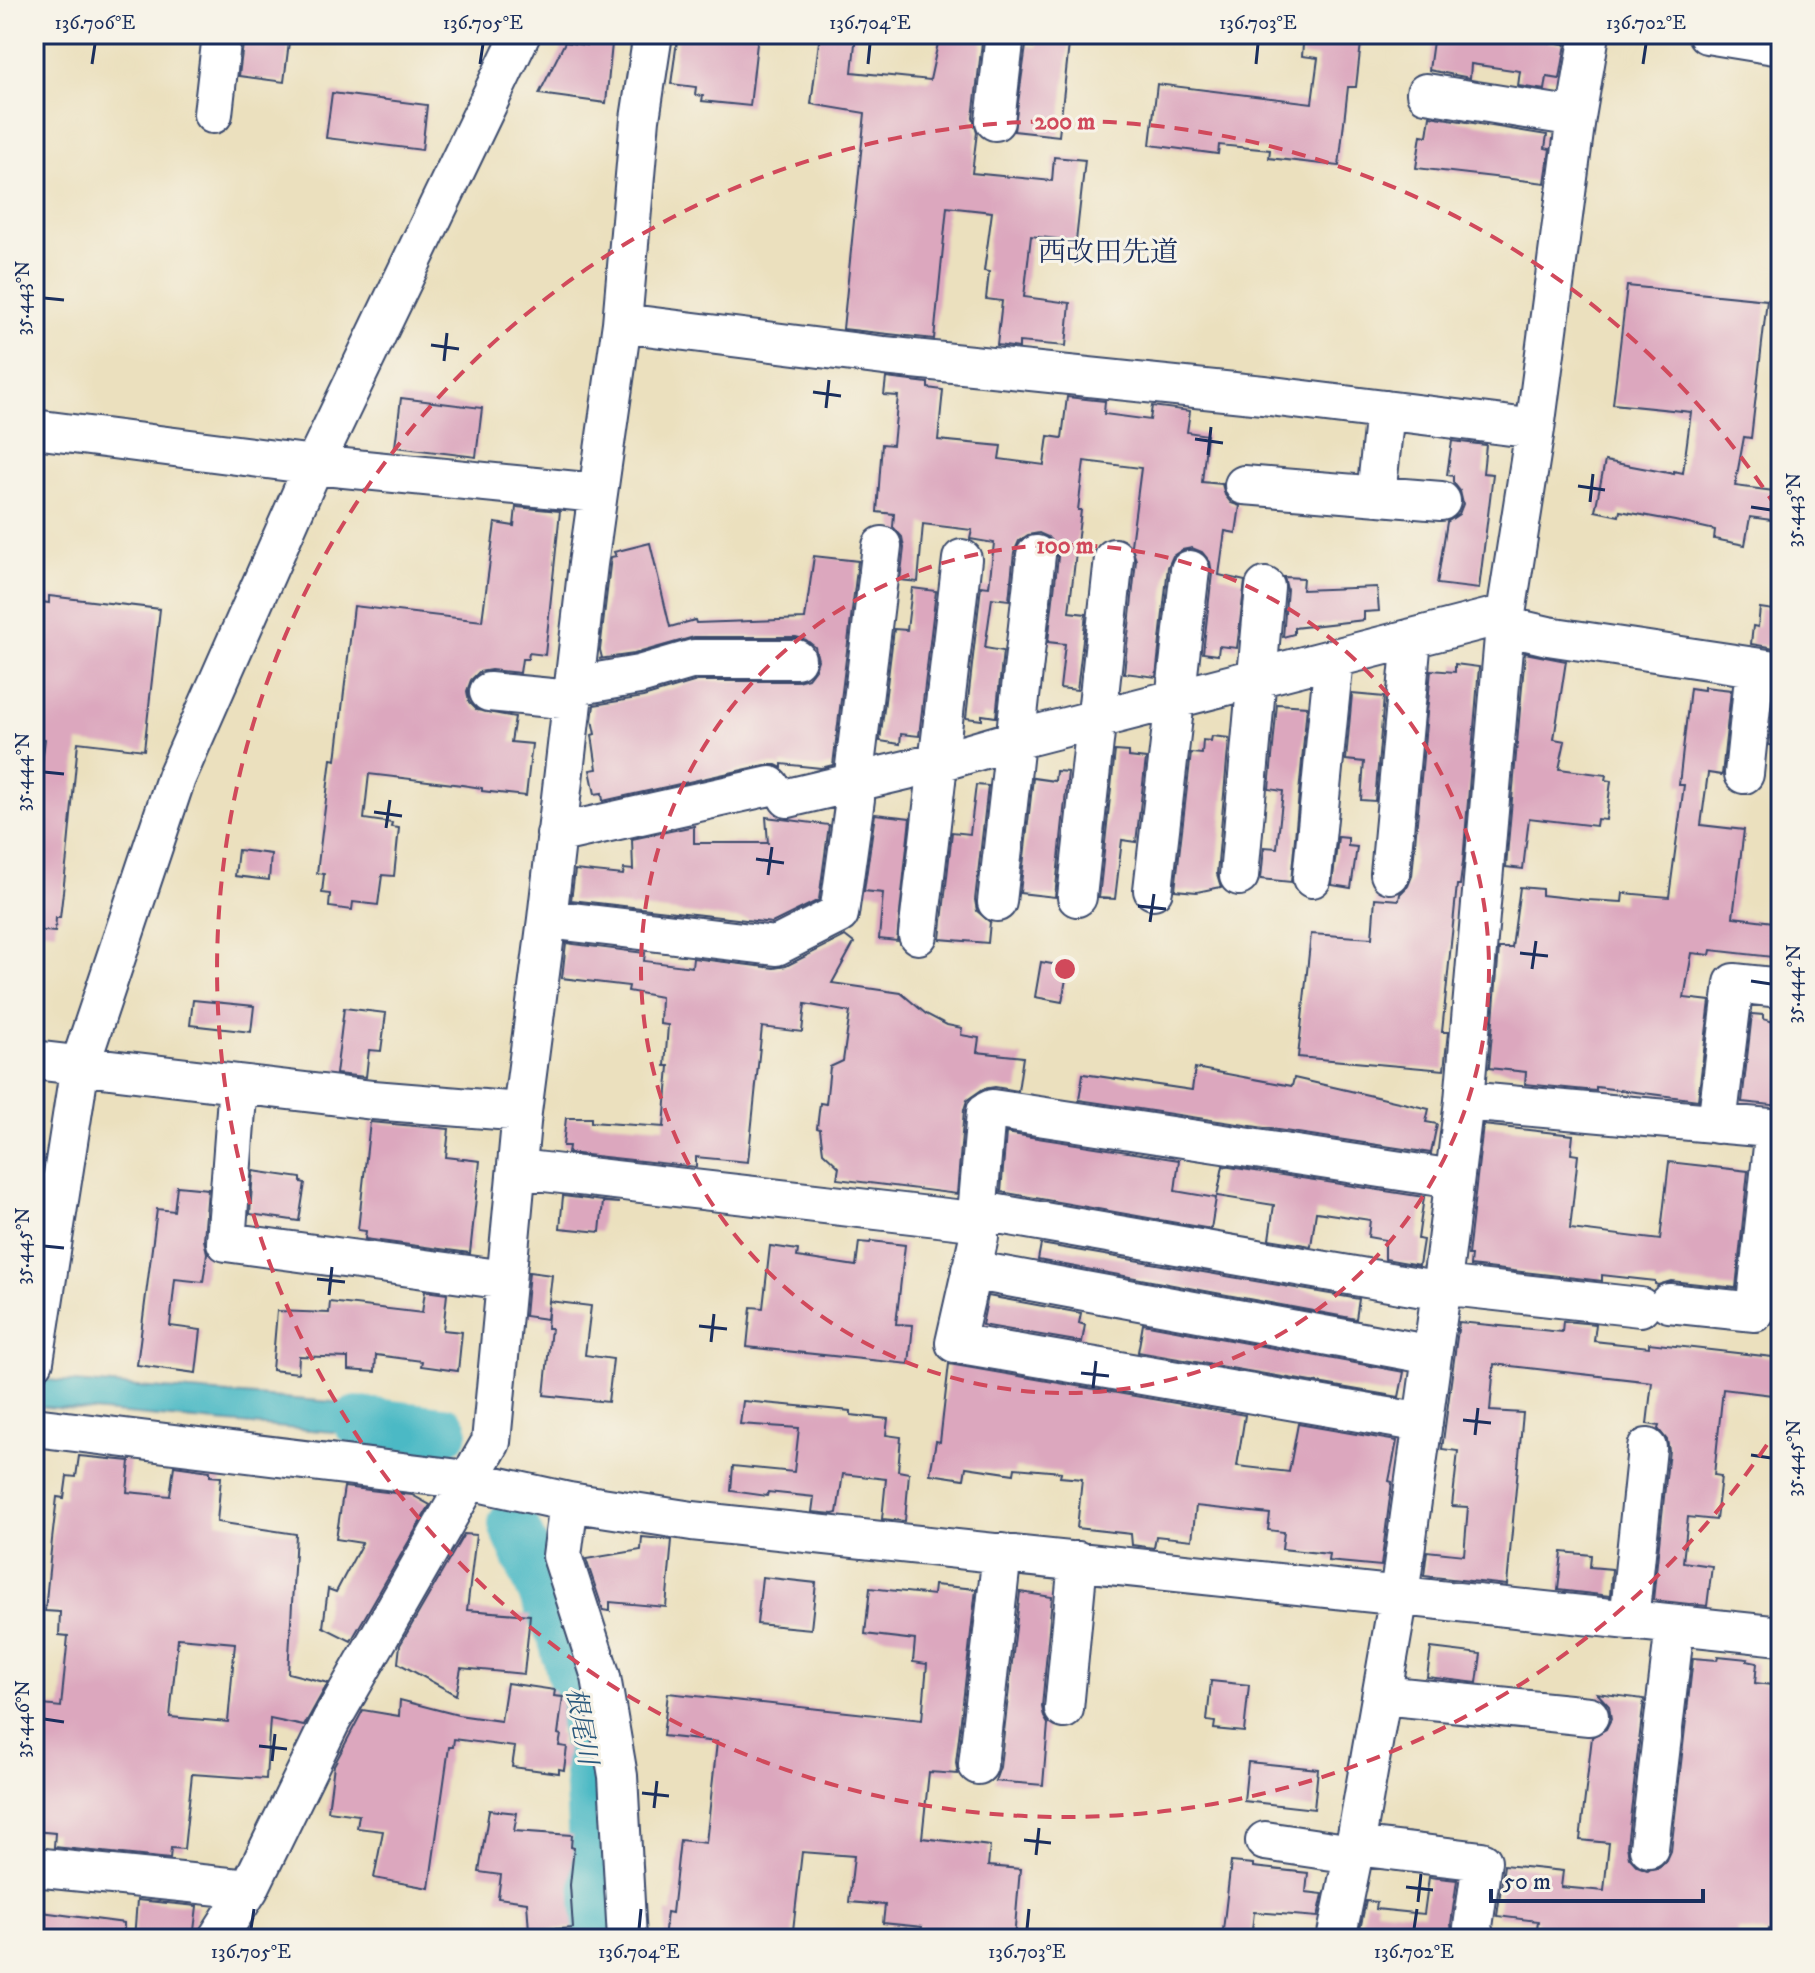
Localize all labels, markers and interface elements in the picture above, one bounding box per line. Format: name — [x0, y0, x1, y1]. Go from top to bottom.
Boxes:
text: 136.706°E — [54, 11, 136, 36]
text: 136.705°E — [443, 11, 523, 36]
text: 136.704°E — [829, 11, 911, 36]
text: 136.703°E — [1219, 11, 1297, 36]
text: 136.702°E — [1606, 11, 1686, 36]
text: 200 m — [1035, 107, 1095, 137]
district label: 西改田先道 — [1038, 235, 1178, 270]
text: 35.443°N — [11, 260, 36, 336]
text: 35.443°N — [1782, 472, 1807, 548]
text: 100 m — [1036, 531, 1094, 561]
text: 35.444°N — [11, 732, 36, 812]
text: 35.444°N — [1782, 944, 1807, 1024]
centre of rings — [1051, 955, 1079, 983]
text: 35.445°N — [11, 1207, 36, 1285]
text: 35.445°N — [1782, 1419, 1807, 1497]
text: 35.446°N — [11, 1680, 36, 1758]
water label: 根尾川 — [558, 1685, 605, 1770]
scale bar — [1491, 1853, 1703, 1903]
text: 50 m — [1503, 1867, 1551, 1897]
text: 136.705°E — [211, 1940, 291, 1965]
text: 136.704°E — [598, 1940, 680, 1965]
text: 136.703°E — [988, 1940, 1066, 1965]
text: 136.702°E — [1374, 1940, 1454, 1965]

